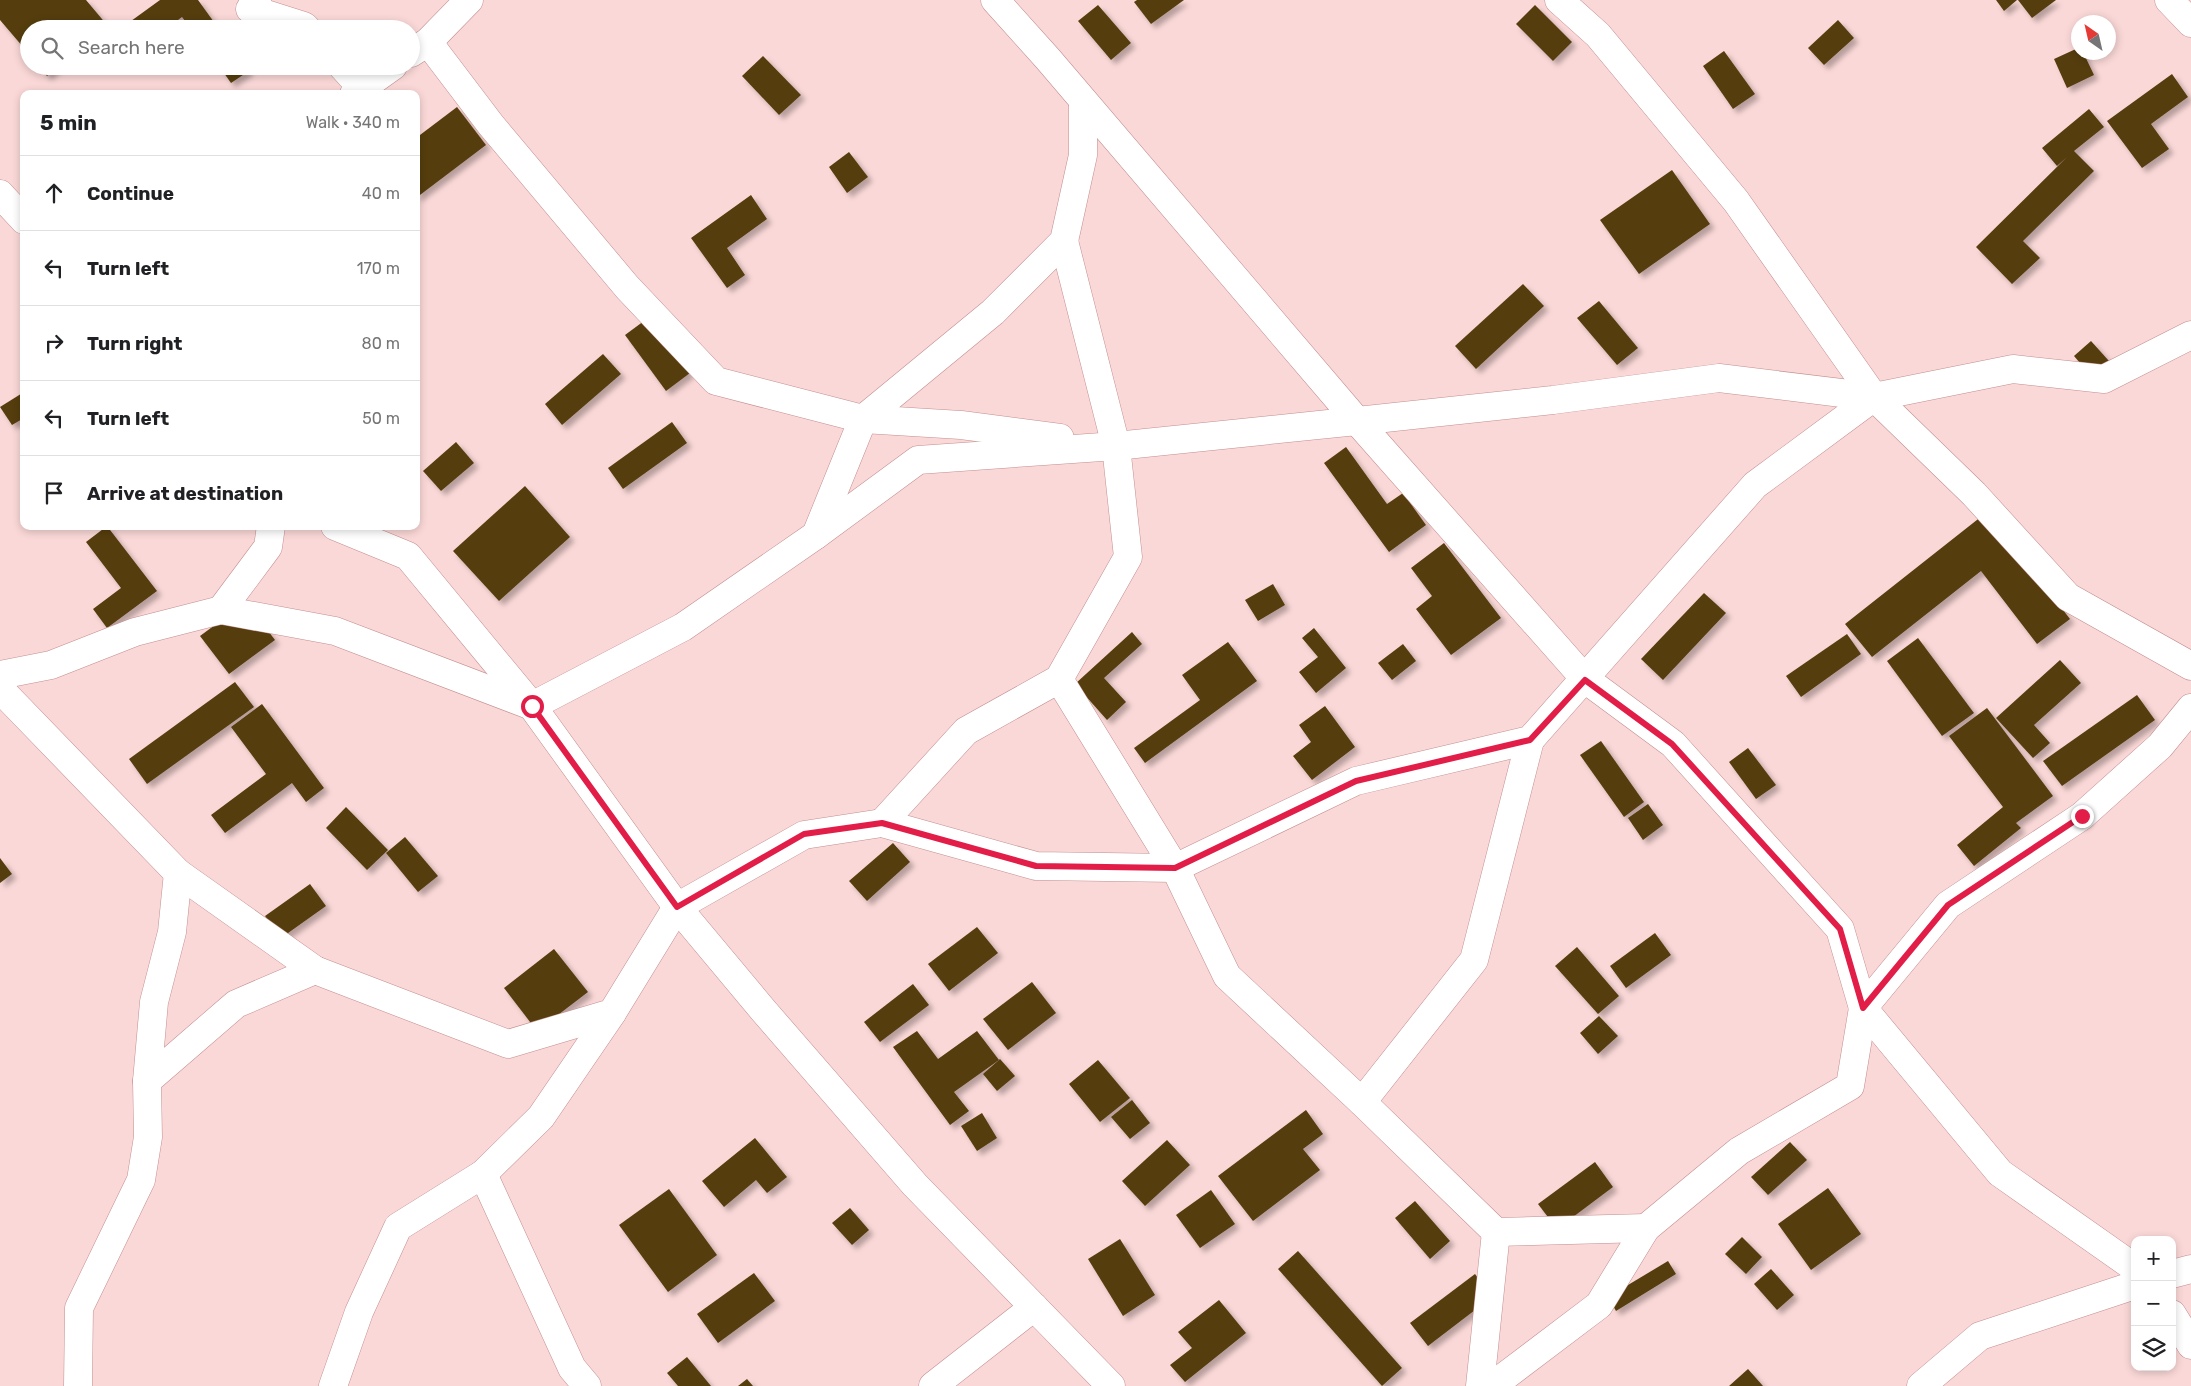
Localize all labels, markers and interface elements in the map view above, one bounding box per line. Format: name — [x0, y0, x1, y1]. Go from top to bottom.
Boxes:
north arrow — [2071, 15, 2116, 60]
search box — [20, 20, 420, 75]
icon: search — [38, 34, 66, 62]
text: Search here — [78, 36, 185, 59]
text: 5 min — [40, 110, 97, 135]
text: Walk · 340 m — [306, 113, 400, 132]
icon: ahead — [40, 179, 68, 207]
text: Continue — [87, 182, 174, 205]
text: 40 m — [362, 184, 400, 203]
icon: left — [40, 254, 68, 282]
text: Turn left — [87, 257, 169, 280]
text: 170 m — [357, 259, 400, 278]
icon: right — [40, 329, 68, 357]
text: Turn right — [87, 332, 182, 355]
text: 80 m — [362, 334, 400, 353]
icon: left — [40, 404, 68, 432]
text: Turn left — [87, 407, 169, 430]
text: 50 m — [362, 409, 400, 428]
icon: arrive — [40, 479, 68, 507]
text: Arrive at destination — [87, 482, 283, 505]
route start — [521, 695, 544, 718]
route end — [2071, 805, 2094, 828]
map controls — [2131, 1236, 2176, 1371]
button: + — [2131, 1236, 2176, 1281]
button: − — [2131, 1281, 2176, 1326]
button: layers — [2131, 1326, 2176, 1371]

